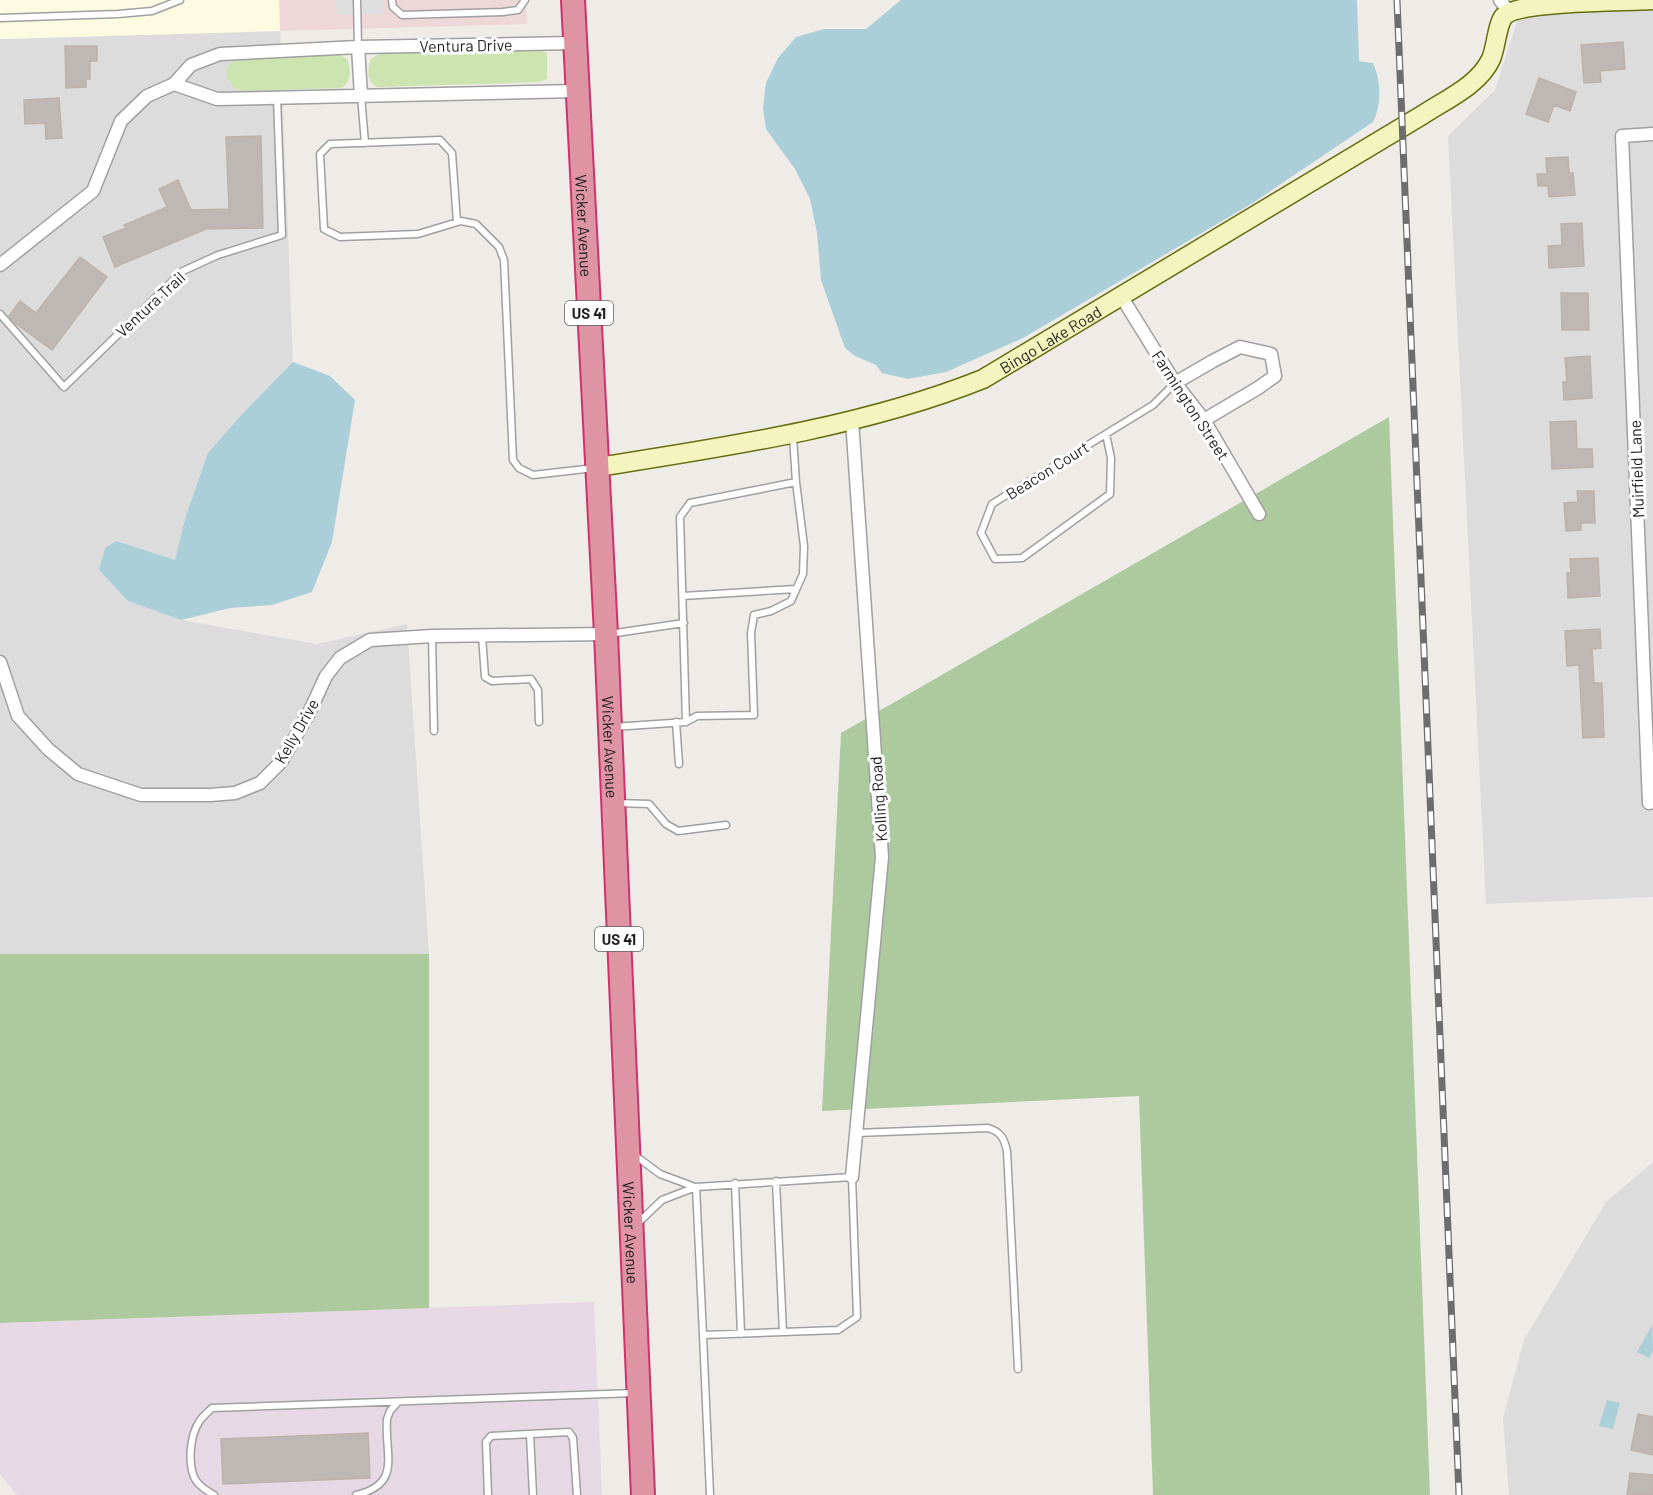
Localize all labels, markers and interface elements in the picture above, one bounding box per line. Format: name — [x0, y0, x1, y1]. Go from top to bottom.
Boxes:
street label: Ventura Drive — [419, 35, 513, 55]
street label: Wicker Avenue — [573, 174, 597, 277]
street label: Ventura Trail — [112, 267, 188, 341]
road number: US 41 — [565, 301, 613, 325]
street label: Bingo Lake Road — [996, 301, 1104, 377]
street label: Farmington Street — [1148, 347, 1234, 463]
street label: Muirfield Lane — [1625, 420, 1647, 518]
street label: Beacon Court — [1002, 437, 1092, 503]
street label: Kelly Drive — [270, 695, 322, 767]
street label: Wicker Avenue — [599, 695, 623, 799]
street label: Kolling Road — [866, 756, 890, 842]
road number: US 41 — [595, 927, 643, 951]
street label: Wicker Avenue — [620, 1181, 643, 1284]

